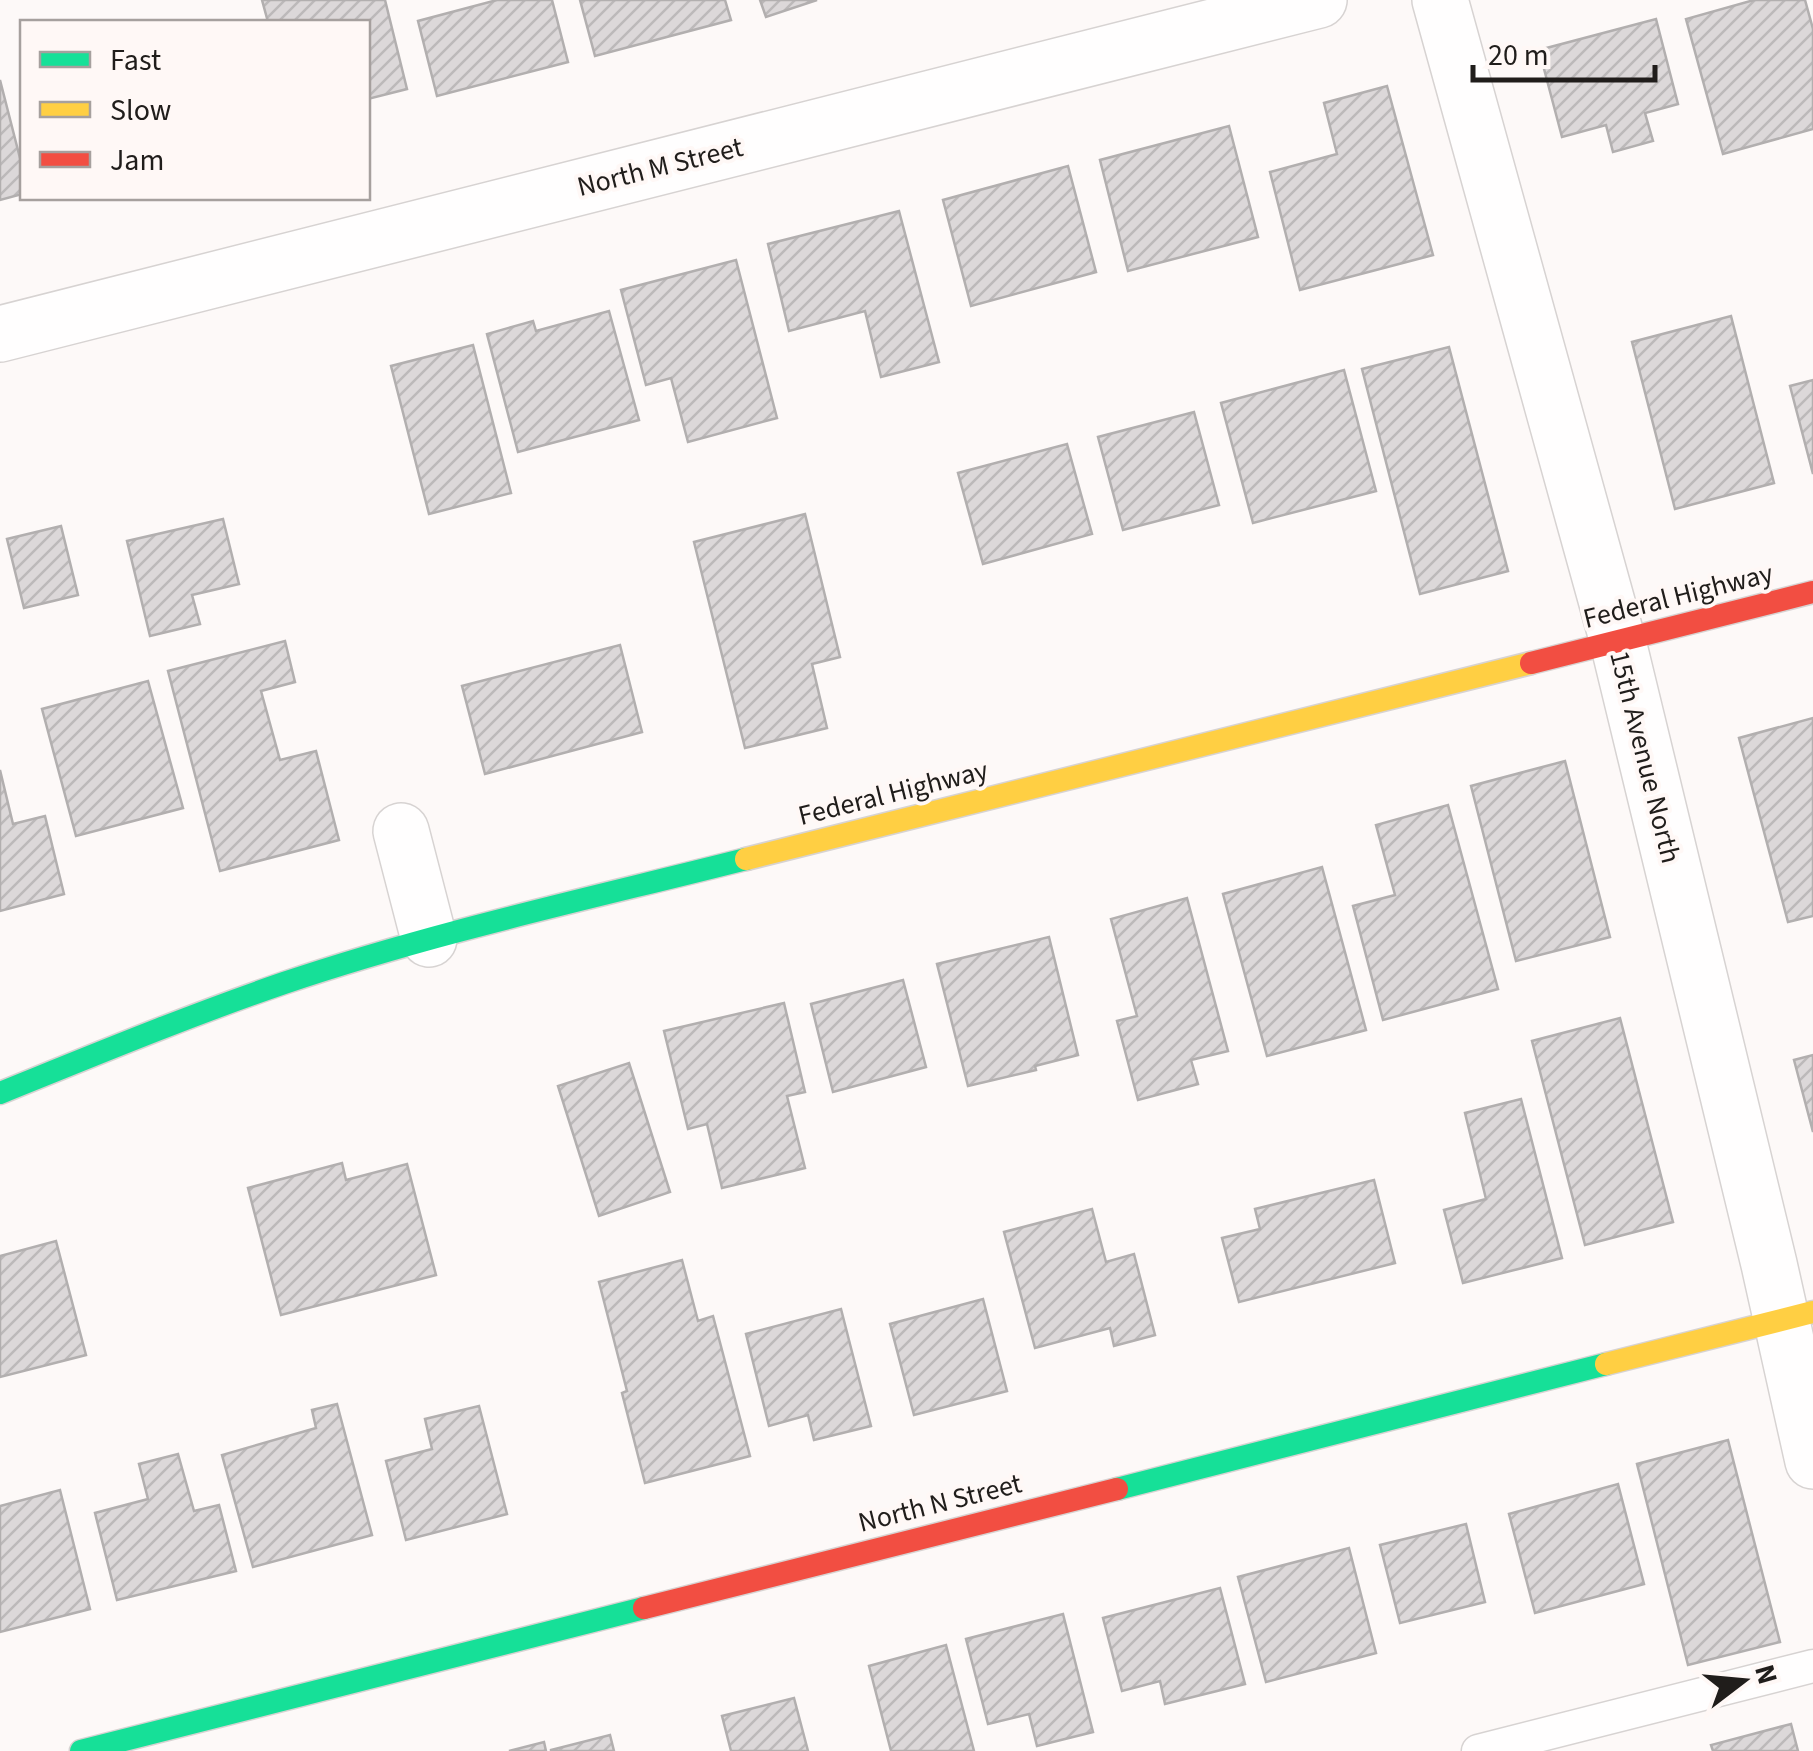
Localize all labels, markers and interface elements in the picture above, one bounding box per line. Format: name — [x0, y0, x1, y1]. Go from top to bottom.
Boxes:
legend — [20, 20, 370, 200]
scale bar — [1473, 20, 1656, 82]
text: 20 m — [1488, 34, 1549, 77]
text: Fast — [110, 39, 161, 82]
text: Slow — [110, 89, 171, 132]
street label: North M Street — [573, 127, 748, 207]
text: Jam — [110, 139, 164, 182]
street label: Federal Highway — [1579, 553, 1777, 639]
street label: 15th Avenue North — [1599, 647, 1691, 867]
street label: Federal Highway — [794, 750, 992, 836]
street label: North N Street — [854, 1463, 1026, 1543]
north arrow — [1693, 1631, 1793, 1731]
text: N — [1744, 1660, 1788, 1689]

